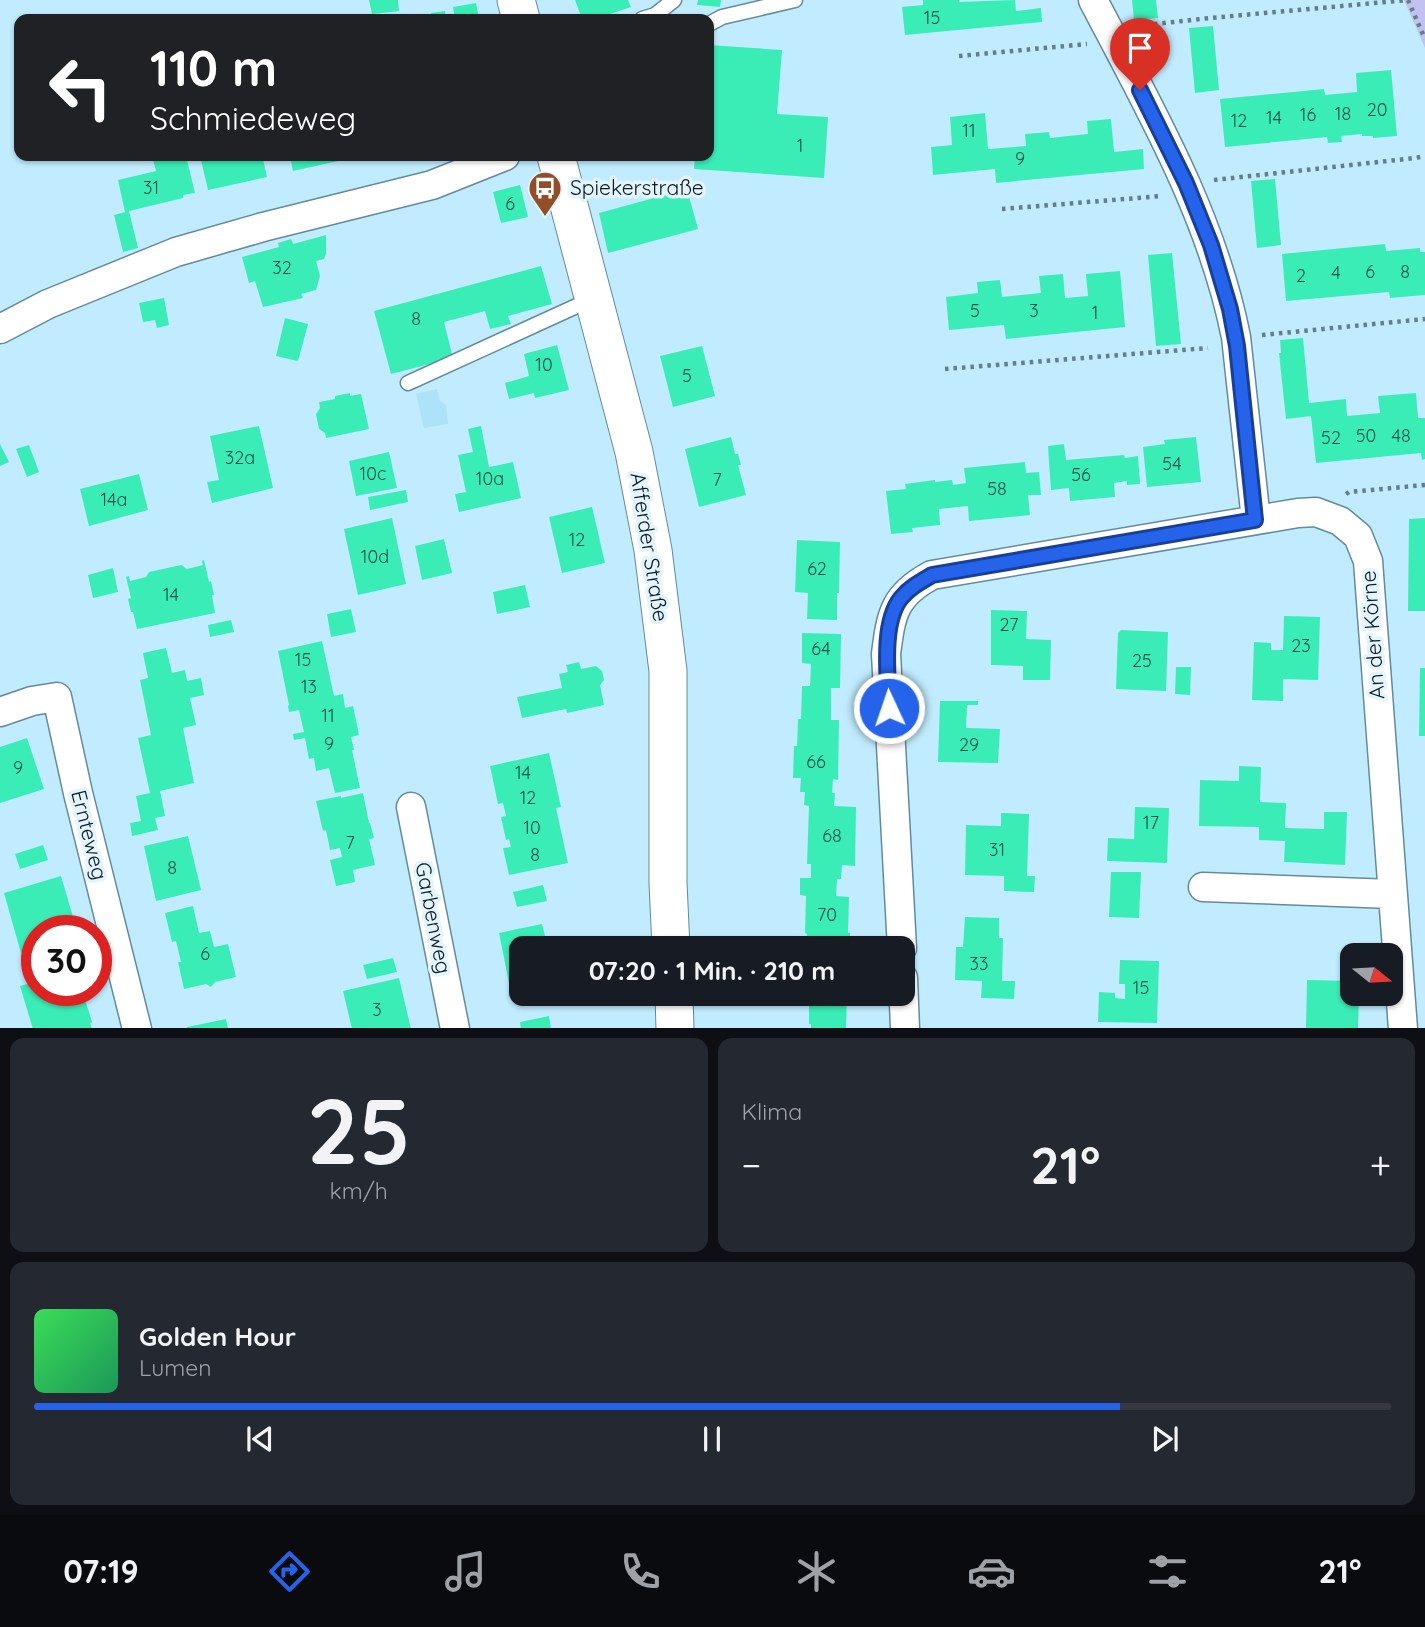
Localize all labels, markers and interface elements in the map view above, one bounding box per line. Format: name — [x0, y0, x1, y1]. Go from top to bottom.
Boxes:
house number: 15 — [924, 6, 940, 29]
pin — [1110, 18, 1170, 90]
icon: arrive — [1121, 29, 1159, 67]
text: 110 m — [150, 37, 277, 98]
icon: left — [35, 42, 126, 133]
text: Schmiedeweg — [150, 98, 356, 138]
house number: 20 — [1367, 98, 1387, 121]
house number: 18 — [1335, 102, 1351, 125]
house number: 16 — [1300, 103, 1316, 126]
house number: 14 — [1266, 106, 1282, 129]
house number: 12 — [1231, 109, 1247, 132]
house number: 11 — [962, 119, 976, 142]
house number: 1 — [797, 134, 803, 157]
house number: 9 — [1015, 147, 1025, 170]
bus stop icon: Spiekerstraße — [526, 169, 564, 218]
place label: Spiekerstraße — [570, 174, 704, 200]
house number: 31 — [143, 176, 159, 199]
house number: 6 — [505, 192, 515, 215]
house number: 32 — [272, 256, 292, 279]
house number: 6 — [1365, 260, 1375, 283]
house number: 8 — [1400, 260, 1410, 283]
house number: 4 — [1331, 261, 1341, 284]
house number: 2 — [1296, 264, 1306, 287]
house number: 5 — [970, 299, 980, 322]
house number: 3 — [1029, 299, 1039, 322]
house number: 1 — [1092, 301, 1098, 324]
house number: 8 — [411, 307, 421, 330]
house number: 10 — [535, 353, 553, 376]
house number: 5 — [682, 364, 692, 387]
house number: 50 — [1356, 424, 1376, 447]
house number: 48 — [1391, 424, 1411, 447]
house number: 52 — [1321, 426, 1341, 449]
house number: 32a — [225, 446, 255, 469]
house number: 54 — [1162, 452, 1182, 475]
house number: 10c — [360, 462, 386, 485]
house number: 56 — [1071, 463, 1091, 486]
house number: 10a — [476, 467, 504, 490]
house number: 7 — [712, 468, 722, 491]
street label: Afferder Straße — [625, 470, 675, 623]
house number: 58 — [987, 477, 1007, 500]
house number: 14a — [101, 488, 127, 511]
house number: 12 — [569, 528, 585, 551]
house number: 10d — [361, 545, 389, 568]
house number: 62 — [807, 557, 827, 580]
street label: An der Körne — [1355, 570, 1389, 700]
house number: 14 — [163, 583, 179, 606]
house number: 27 — [1000, 613, 1018, 636]
house number: 23 — [1291, 634, 1311, 657]
house number: 64 — [811, 637, 831, 660]
house number: 15 — [295, 648, 311, 671]
house number: 25 — [1132, 649, 1152, 672]
position arrow — [852, 671, 926, 745]
house number: 13 — [301, 675, 317, 698]
house number: 11 — [321, 704, 335, 727]
house number: 9 — [324, 732, 334, 755]
house number: 29 — [959, 733, 979, 756]
house number: 66 — [806, 750, 826, 773]
house number: 9 — [13, 756, 23, 779]
house number: 14 — [515, 761, 531, 784]
house number: 12 — [520, 786, 536, 809]
street label: Ernteweg — [66, 787, 114, 882]
house number: 17 — [1143, 811, 1159, 834]
house number: 10 — [523, 816, 541, 839]
house number: 68 — [822, 824, 842, 847]
house number: 7 — [345, 831, 355, 854]
house number: 31 — [989, 838, 1005, 861]
house number: 8 — [530, 843, 540, 866]
house number: 8 — [167, 856, 177, 879]
street label: Garbenweg — [410, 860, 458, 976]
house number: 70 — [817, 903, 837, 926]
speed limit sign: 30 — [21, 915, 112, 1006]
house number: 6 — [200, 942, 210, 965]
north arrow — [1340, 943, 1404, 1006]
map controls — [1340, 943, 1403, 1006]
house number: 33 — [970, 952, 988, 975]
text: 07:20 · 1 Min. · 210 m — [589, 954, 835, 987]
house number: 15 — [1133, 976, 1149, 999]
house number: 3 — [372, 998, 382, 1021]
text: 25 — [307, 1073, 411, 1187]
text: Klima — [742, 1097, 802, 1126]
text: 21° — [1030, 1132, 1101, 1197]
text: − — [742, 1141, 761, 1189]
text: + — [1370, 1141, 1391, 1189]
text: km/h — [330, 1176, 388, 1205]
text: Golden Hour — [139, 1320, 296, 1353]
text: Lumen — [139, 1353, 212, 1382]
icon: previous — [241, 1420, 279, 1458]
icon: pause — [693, 1420, 731, 1458]
icon: next — [1146, 1420, 1184, 1458]
icon: directions — [265, 1547, 314, 1596]
icon: music — [441, 1547, 490, 1596]
icon: phone — [616, 1547, 665, 1596]
icon: climate — [792, 1547, 841, 1596]
icon: car — [967, 1547, 1016, 1596]
icon: filters — [1143, 1547, 1192, 1596]
text: 07:19 — [63, 1551, 139, 1591]
text: 21° — [1318, 1551, 1362, 1591]

